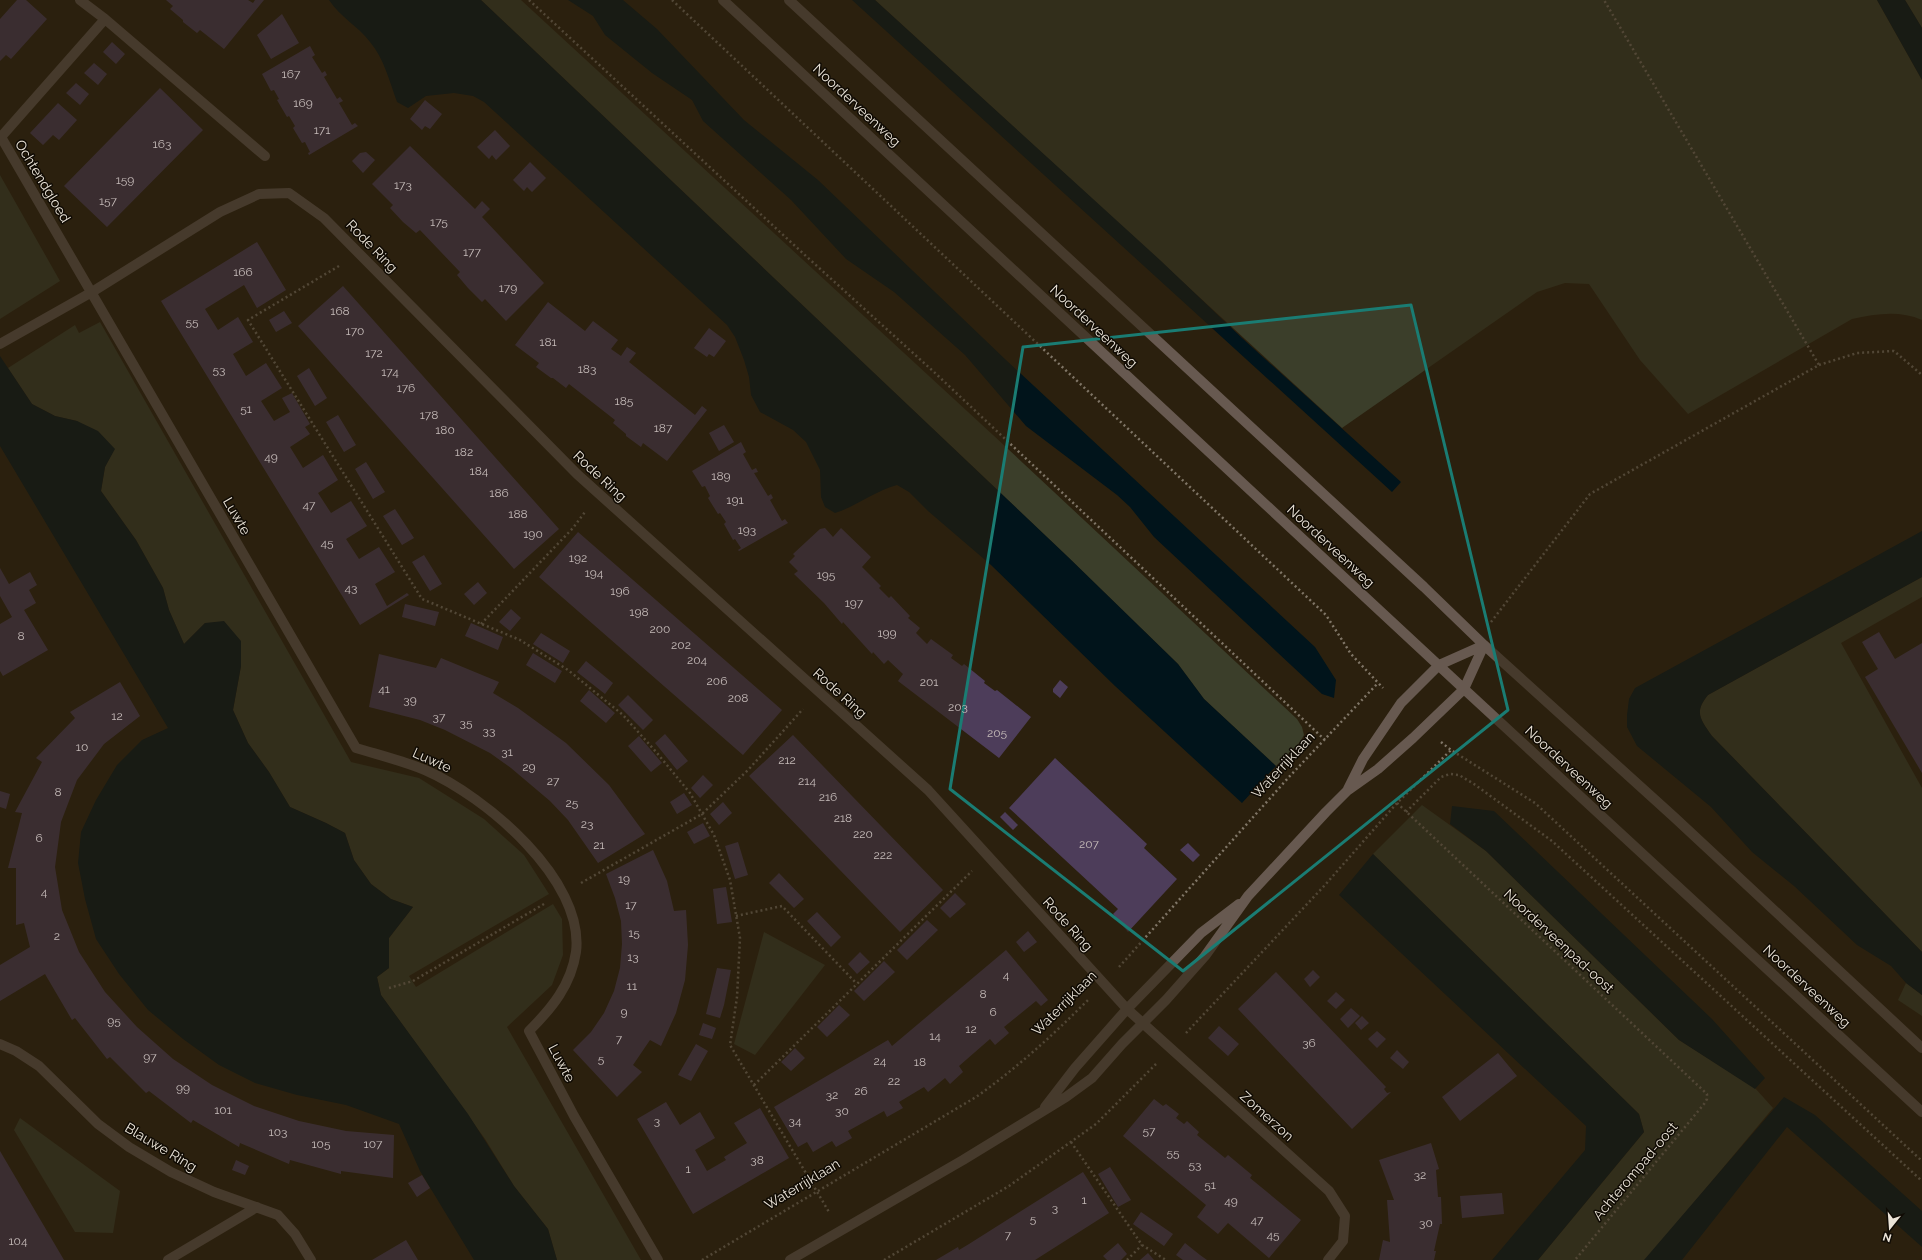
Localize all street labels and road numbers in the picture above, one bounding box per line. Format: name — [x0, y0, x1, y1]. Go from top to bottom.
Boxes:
street label: Noorderveenweg — [810, 60, 904, 150]
street label: Ochtendgloed — [12, 137, 74, 225]
street label: Rode Ring — [343, 216, 401, 276]
street label: Noorderveenweg — [1047, 281, 1141, 371]
street label: Rode Ring — [570, 447, 630, 505]
street label: Luwte — [220, 494, 254, 538]
street label: Noorderveenweg — [1284, 501, 1378, 591]
street label: Rode Ring — [810, 665, 870, 721]
street label: Noorderveenweg — [1522, 722, 1616, 812]
street label: Waterrijklaan — [1248, 728, 1318, 802]
street label: Luwte — [410, 744, 454, 776]
street label: Noorderveenpad-oost — [1501, 886, 1618, 996]
street label: Rode Ring — [1040, 894, 1096, 954]
street label: Noorderveenweg — [1760, 941, 1854, 1031]
street label: Waterrijklaan — [1028, 967, 1100, 1039]
street label: Luwte — [545, 1041, 579, 1085]
street label: Zomerzon — [1237, 1088, 1297, 1144]
street label: Blauwe Ring — [122, 1119, 200, 1175]
street label: Achterompad-oost — [1589, 1119, 1681, 1223]
street label: Waterrijklaan — [761, 1155, 843, 1213]

